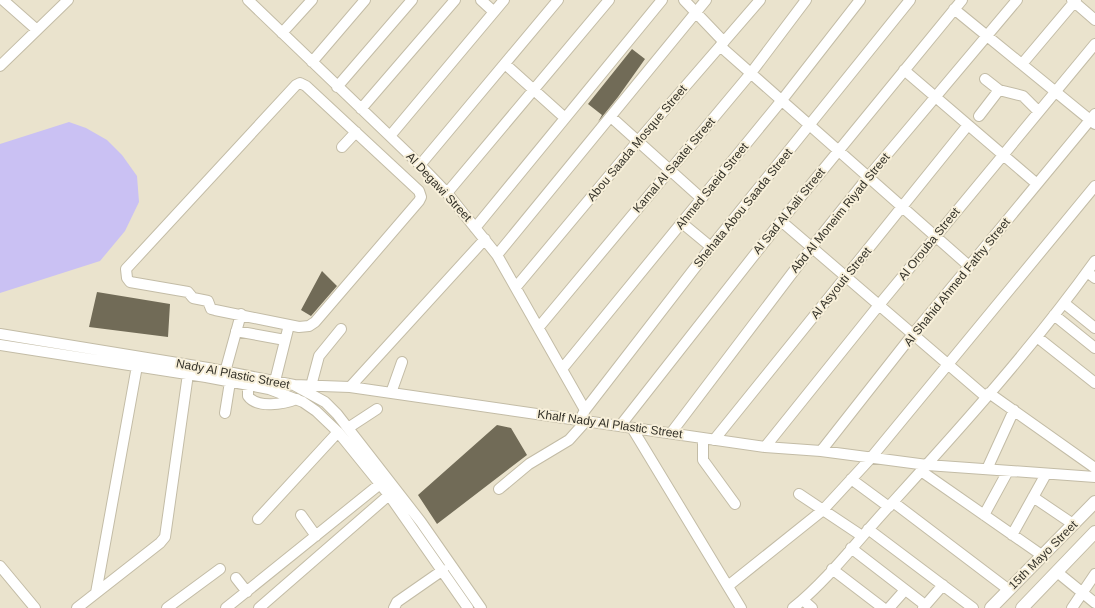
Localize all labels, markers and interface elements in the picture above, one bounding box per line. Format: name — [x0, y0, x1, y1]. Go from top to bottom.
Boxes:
street label: Abou Saada Mosque Street — [584, 82, 690, 204]
street label: Kamal Al Saatei Street — [630, 114, 718, 215]
street label: Ahmed Saeid Street — [673, 139, 752, 232]
street label: Shehata Abou Saada Street — [691, 145, 796, 270]
street label: Al Degawi Street — [403, 150, 475, 225]
street label: Abd Al Moneim Riyad Street — [787, 150, 893, 276]
street label: Al Sad Al Aali Street — [750, 165, 828, 257]
street label: Al Orouba Street — [895, 204, 963, 283]
street label: Al Shahid Ahmed Fathy Street — [901, 215, 1013, 349]
street label: Al Asyouti Street — [808, 244, 875, 322]
street label: Nady Al Plastic Street — [175, 356, 292, 392]
street label: Khalf Nady Al Plastic Street — [537, 407, 684, 441]
street label: 15th Mayo Street — [1006, 517, 1081, 592]

